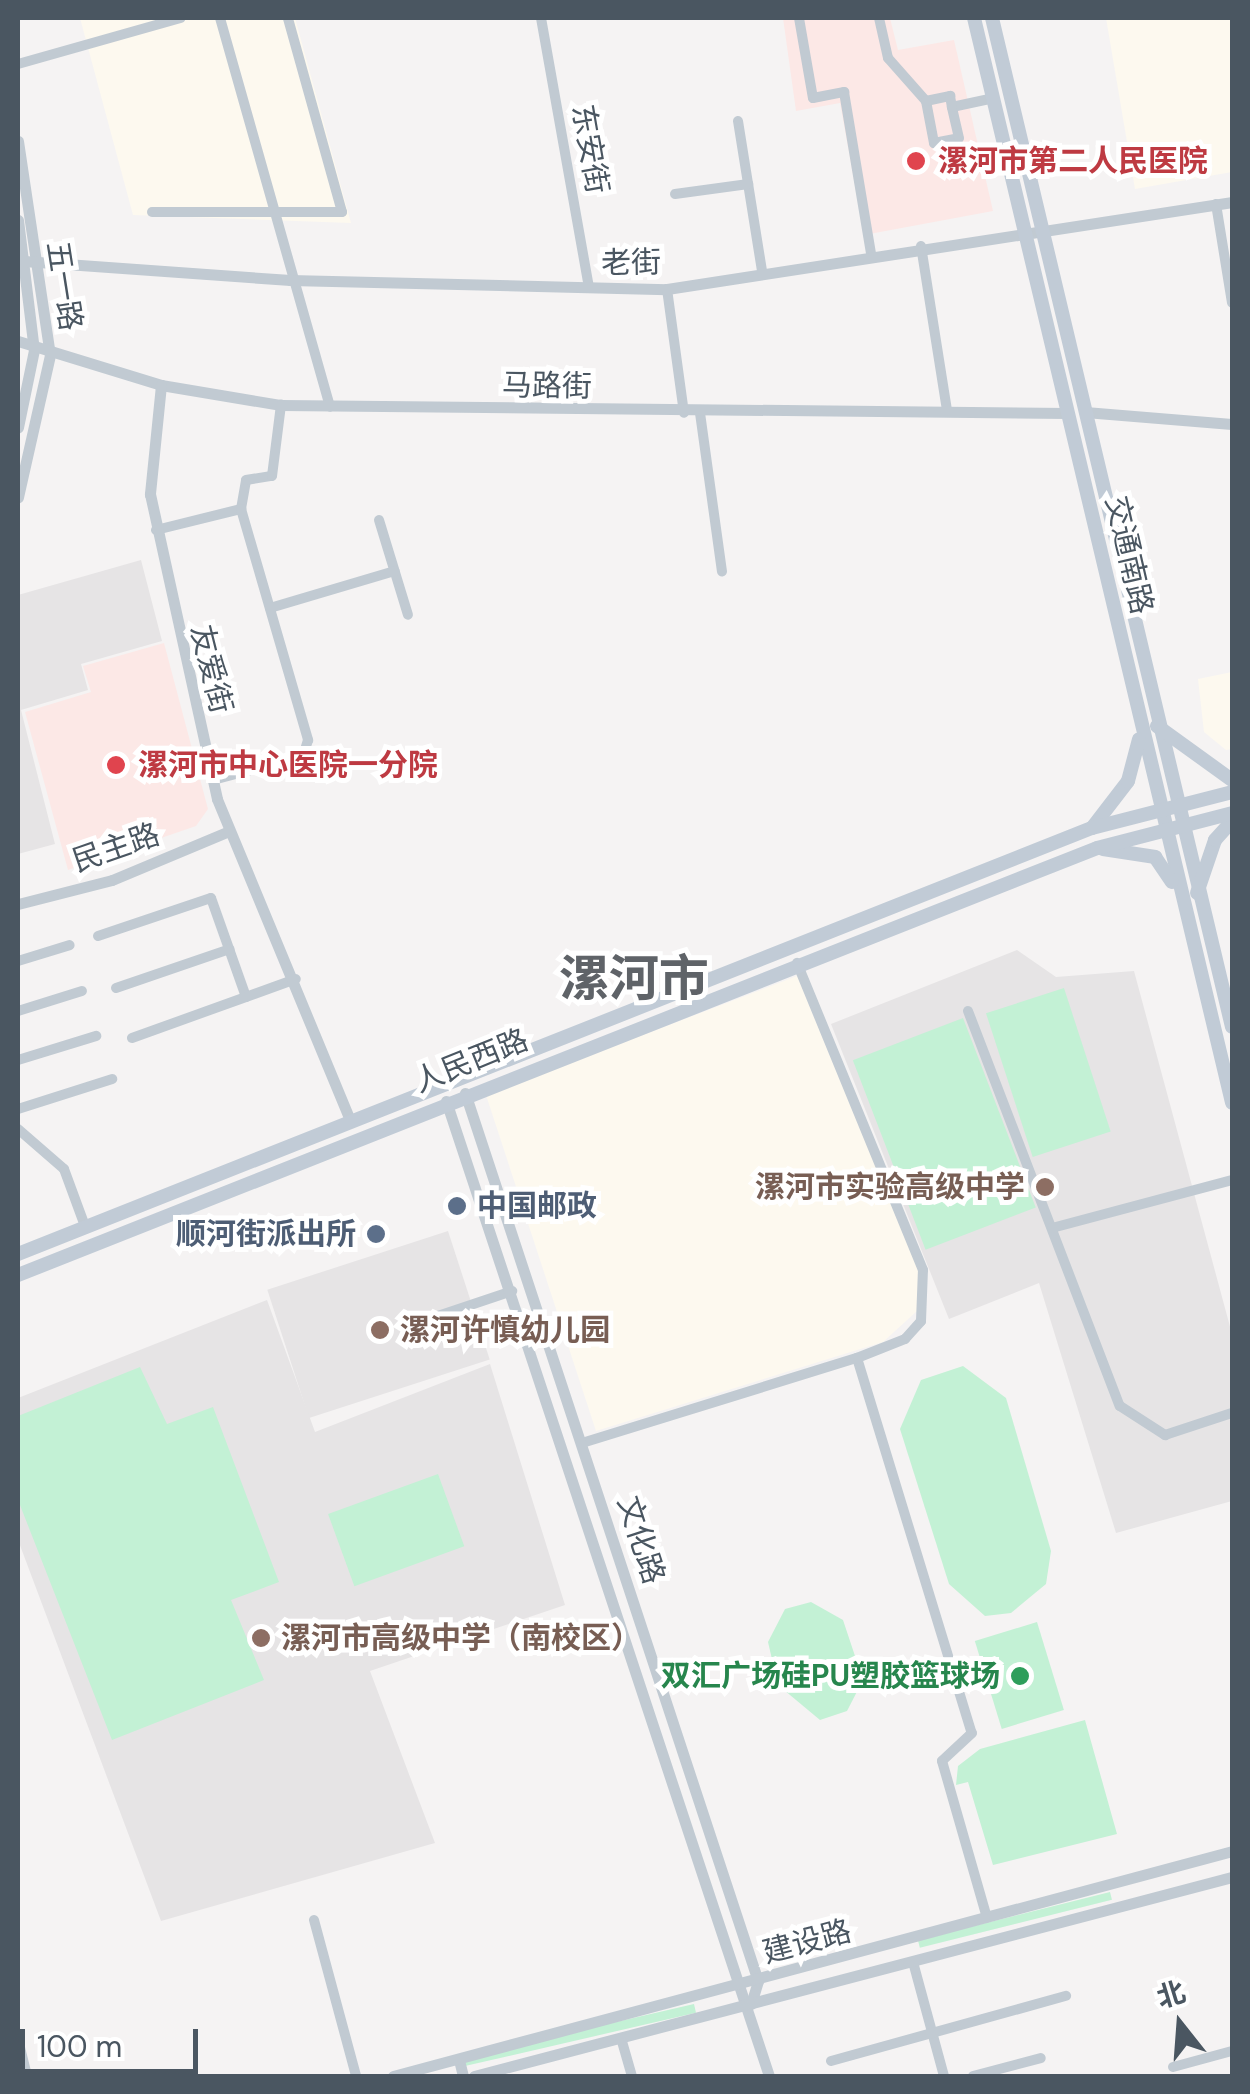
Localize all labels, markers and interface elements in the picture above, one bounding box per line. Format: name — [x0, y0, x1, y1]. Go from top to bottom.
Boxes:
street label: 东安街 — [564, 102, 616, 196]
place label: 漯河市第二人民医院 — [938, 143, 1208, 179]
marker: 漯河市第二人民医院 — [903, 148, 929, 174]
street label: 五一路 — [39, 239, 89, 333]
street label: 老街 — [601, 244, 661, 282]
street label: 马路街 — [502, 367, 592, 405]
street label: 交通南路 — [1098, 492, 1160, 618]
street label: 友爱街 — [183, 621, 239, 717]
place label: 漯河市中心医院一分院 — [138, 747, 438, 783]
marker: 漯河市中心医院一分院 — [103, 752, 129, 778]
street label: 民主路 — [68, 816, 164, 880]
district label: 漯河市 — [559, 950, 709, 1010]
street label: 人民西路 — [409, 1022, 533, 1100]
place label: 漯河市实验高级中学 — [755, 1169, 1025, 1205]
marker: 漯河市实验高级中学 — [1034, 1176, 1056, 1198]
place label: 中国邮政 — [477, 1188, 597, 1224]
marker: 中国邮政 — [446, 1195, 468, 1217]
place label: 顺河街派出所 — [176, 1216, 356, 1252]
marker: 顺河街派出所 — [365, 1223, 387, 1245]
place label: 漯河许慎幼儿园 — [400, 1312, 610, 1348]
marker: 漯河许慎幼儿园 — [369, 1319, 391, 1341]
street label: 文化路 — [610, 1492, 672, 1588]
place label: 漯河市高级中学（南校区） — [281, 1620, 641, 1656]
marker: 漯河市高级中学（南校区） — [250, 1627, 272, 1649]
place label: 双汇广场硅PU塑胶篮球场 — [661, 1658, 1000, 1694]
marker: 双汇广场硅PU塑胶篮球场 — [1009, 1665, 1031, 1687]
street label: 建设路 — [759, 1913, 855, 1971]
text: 北 — [1152, 1973, 1190, 2017]
north arrow — [1130, 1974, 1230, 2074]
scale bar — [25, 2009, 202, 2071]
text: 100 m — [37, 2027, 122, 2066]

